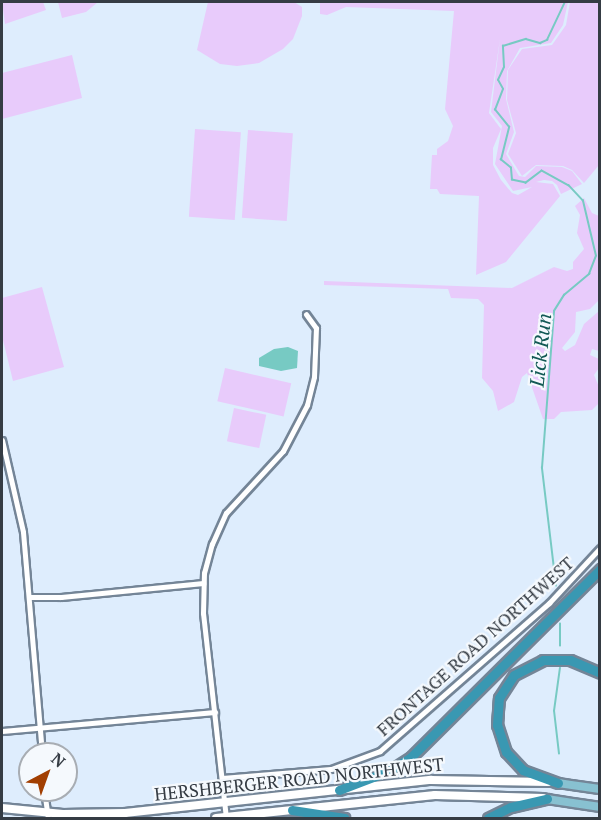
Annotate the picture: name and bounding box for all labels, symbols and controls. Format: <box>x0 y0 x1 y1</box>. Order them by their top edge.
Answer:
water label: Lick Run <box>524 312 556 388</box>
street label: FRONTAGE ROAD NORTHWEST <box>372 552 578 740</box>
north arrow <box>18 742 78 802</box>
text: N <box>47 748 70 772</box>
street label: HERSHBERGER ROAD NORTHWEST <box>153 753 445 805</box>

